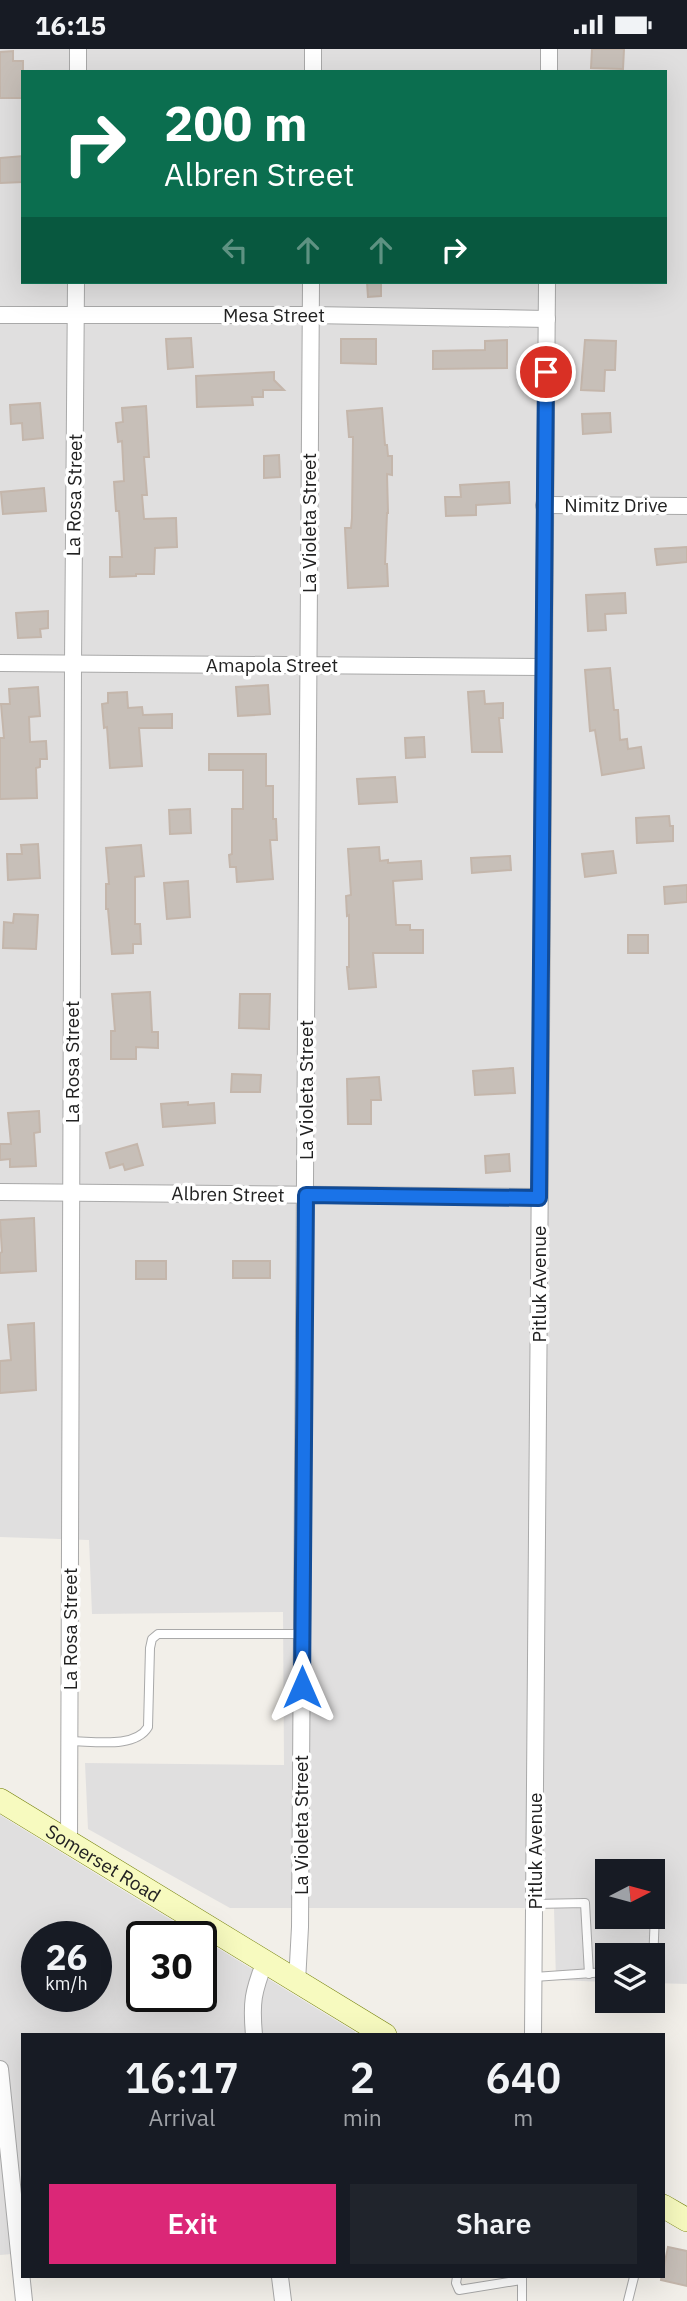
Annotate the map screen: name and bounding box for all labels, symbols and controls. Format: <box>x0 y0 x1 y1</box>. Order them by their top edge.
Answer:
text: 16:15 <box>35 8 106 42</box>
text: 200 m <box>164 91 308 154</box>
icon: right <box>49 98 140 189</box>
text: Albren Street <box>164 153 354 195</box>
icon: left <box>216 231 254 269</box>
icon: ahead <box>289 231 327 269</box>
icon: ahead <box>362 231 400 269</box>
icon: right <box>435 231 473 269</box>
street label: Mesa Street <box>223 303 325 327</box>
pin <box>516 342 576 402</box>
icon: arrive <box>527 353 565 391</box>
street label: La Rosa Street <box>61 433 87 557</box>
street label: La Violeta Street <box>297 453 321 593</box>
street label: Nimitz Drive <box>564 493 668 517</box>
street label: Amapola Street <box>206 653 338 677</box>
street label: La Rosa Street <box>60 1001 84 1123</box>
street label: La Violeta Street <box>294 1020 318 1160</box>
street label: Albren Street <box>171 1181 285 1207</box>
street label: Pitluk Avenue <box>527 1226 551 1342</box>
street label: La Rosa Street <box>58 1568 82 1690</box>
position arrow <box>265 1650 339 1724</box>
street label: La Violeta Street <box>289 1755 313 1895</box>
street label: Pitluk Avenue <box>523 1793 547 1909</box>
street label: Somerset Road <box>41 1819 165 1907</box>
north arrow <box>595 1859 665 1929</box>
map controls <box>595 1859 665 2013</box>
speed limit sign: 30 <box>126 1921 217 2012</box>
text: 26 <box>45 1934 88 1980</box>
button: layers <box>595 1943 665 2013</box>
text: km/h <box>45 1972 88 1995</box>
text: 16:17 <box>125 2050 239 2105</box>
text: 2 <box>350 2050 375 2105</box>
text: 640 <box>486 2050 561 2105</box>
text: Arrival <box>148 2102 215 2132</box>
text: min <box>343 2102 382 2132</box>
text: m <box>513 2102 533 2132</box>
button: Exit <box>49 2184 336 2264</box>
button: Share <box>350 2184 637 2264</box>

